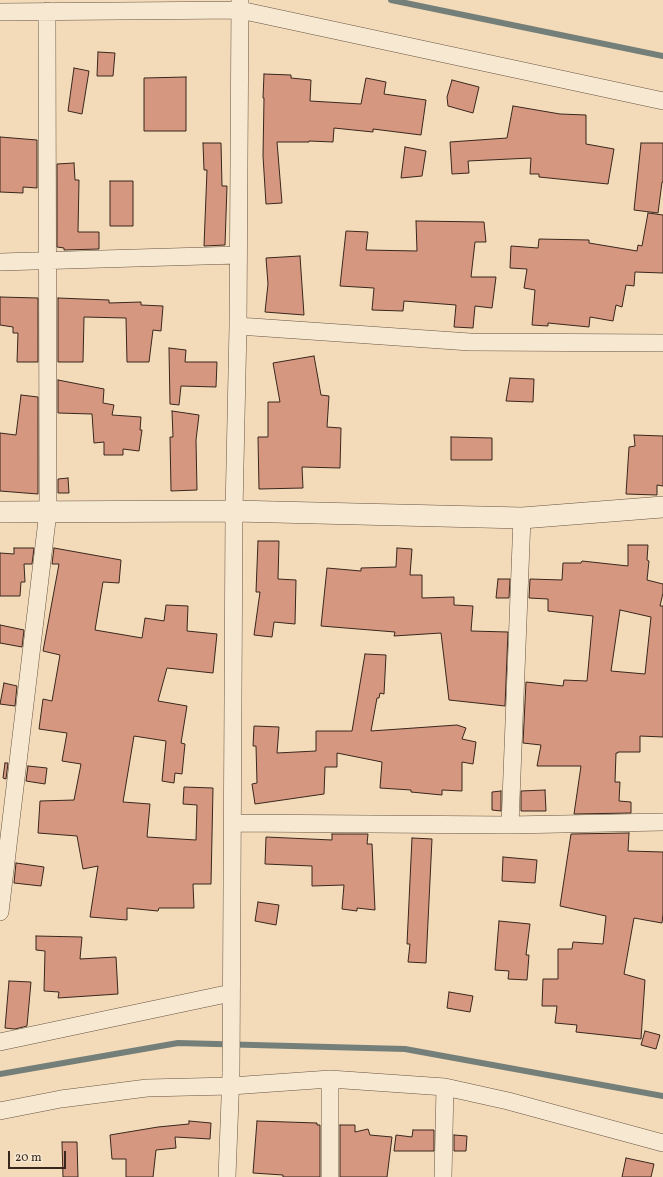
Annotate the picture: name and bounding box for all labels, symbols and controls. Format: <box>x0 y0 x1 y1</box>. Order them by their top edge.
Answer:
scale bar <box>10 1143 68 1169</box>
text: 20 m <box>15 1150 42 1166</box>

